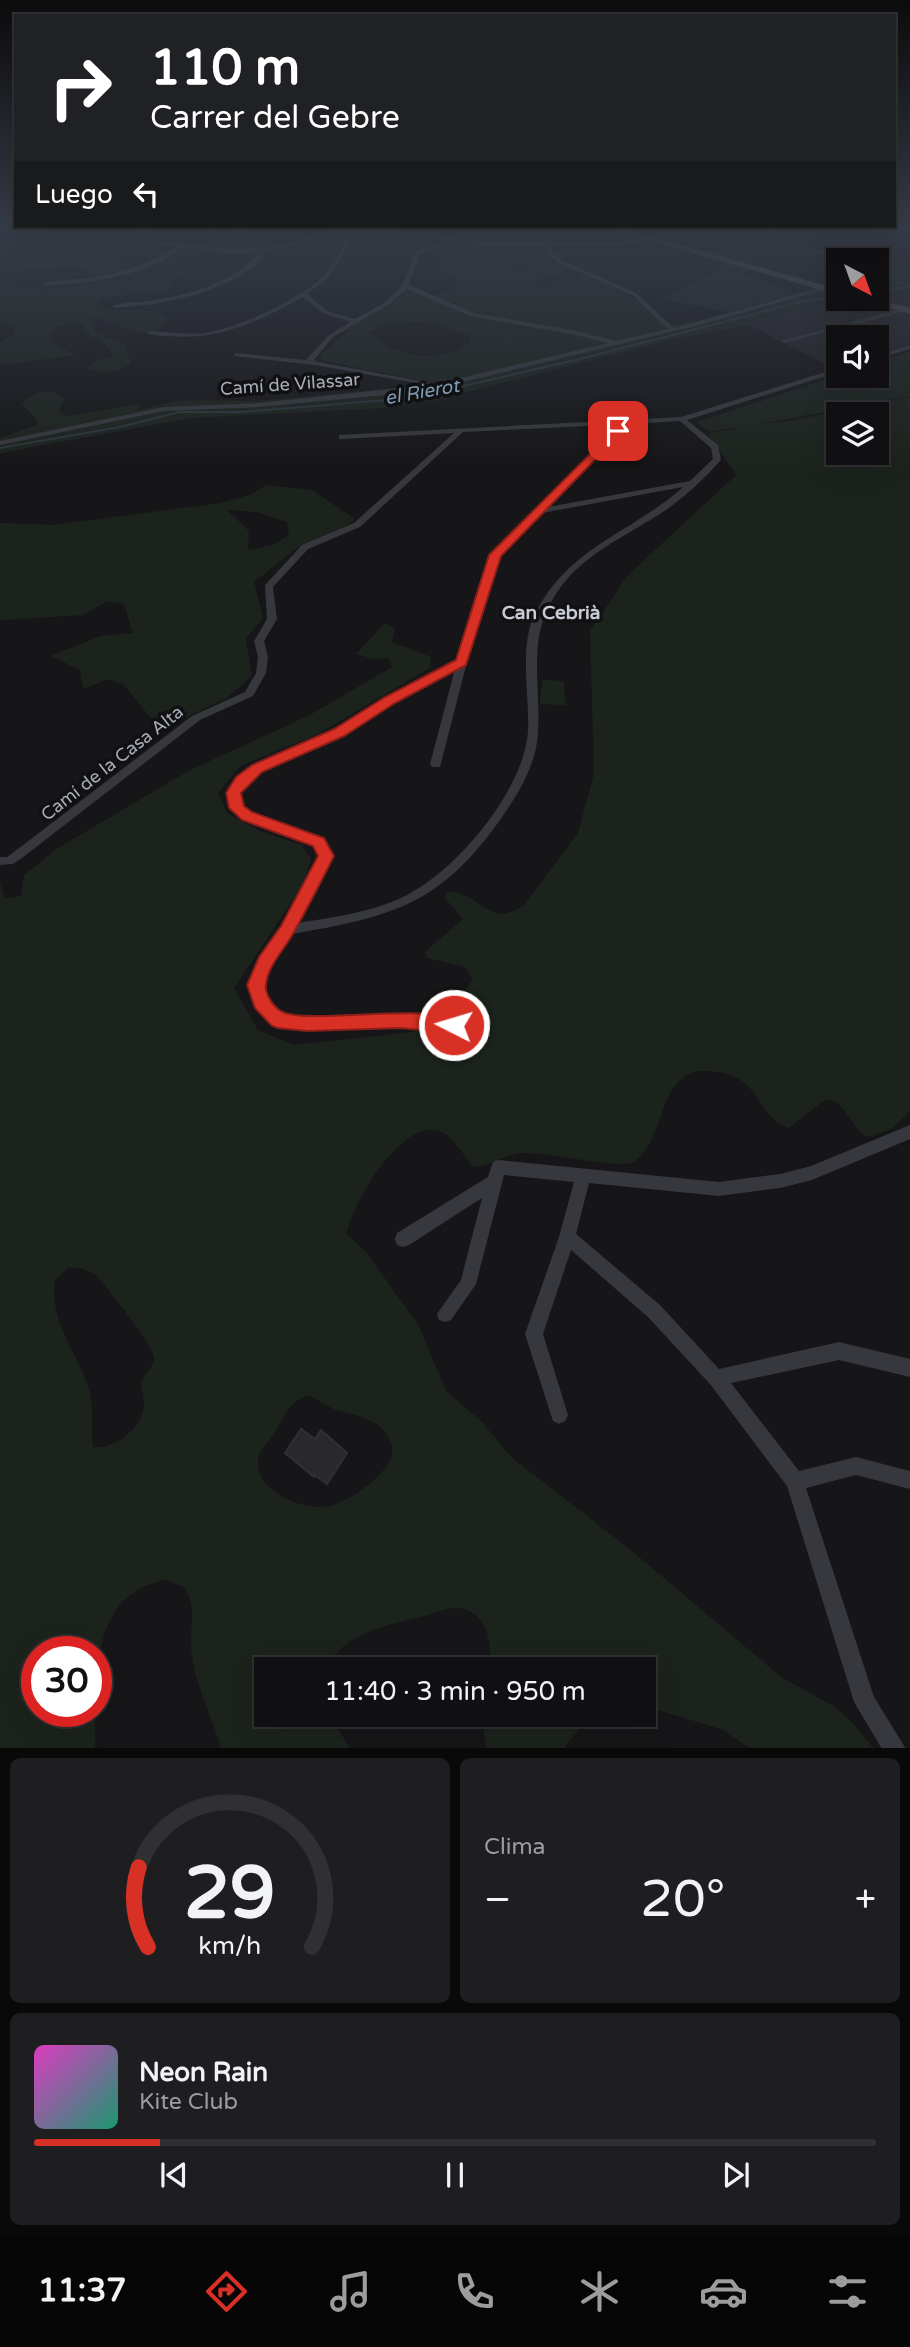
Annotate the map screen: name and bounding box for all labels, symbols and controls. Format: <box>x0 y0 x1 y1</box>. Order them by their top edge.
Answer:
text: 110 m <box>150 39 300 98</box>
icon: right <box>35 42 126 133</box>
text: Carrer del Gebre <box>150 99 400 137</box>
icon: left <box>127 175 165 213</box>
text: Luego <box>35 179 113 210</box>
north arrow <box>826 248 889 312</box>
map controls <box>826 248 889 465</box>
button: sound <box>826 325 889 388</box>
street label: Camí de Vilassar <box>219 368 361 400</box>
water label: el Rierot <box>383 374 464 409</box>
pin <box>588 401 648 461</box>
button: layers <box>826 402 889 465</box>
icon: arrive <box>599 412 637 450</box>
district label: Can Cebrià <box>502 602 600 624</box>
street label: Camí de la Casa Alta <box>36 701 188 825</box>
position arrow <box>417 988 491 1062</box>
speed limit sign: 30 <box>21 1636 112 1727</box>
text: 11:40 · 3 min · 950 m <box>324 1676 586 1707</box>
text: Clima <box>484 1833 545 1861</box>
text: 29 <box>184 1850 276 1938</box>
text: 20° <box>640 1868 725 1931</box>
text: − <box>484 1877 511 1923</box>
text: + <box>855 1877 876 1923</box>
text: km/h <box>199 1930 261 1960</box>
text: Neon Rain <box>139 2057 268 2088</box>
text: Kite Club <box>139 2088 238 2116</box>
icon: previous <box>155 2156 193 2194</box>
icon: pause <box>436 2156 474 2194</box>
icon: next <box>717 2156 755 2194</box>
icon: directions <box>202 2267 251 2316</box>
icon: music <box>326 2267 375 2316</box>
icon: phone <box>450 2267 499 2316</box>
icon: climate <box>575 2267 624 2316</box>
icon: car <box>699 2267 748 2316</box>
icon: filters <box>823 2267 872 2316</box>
text: 11:37 <box>38 2272 126 2310</box>

